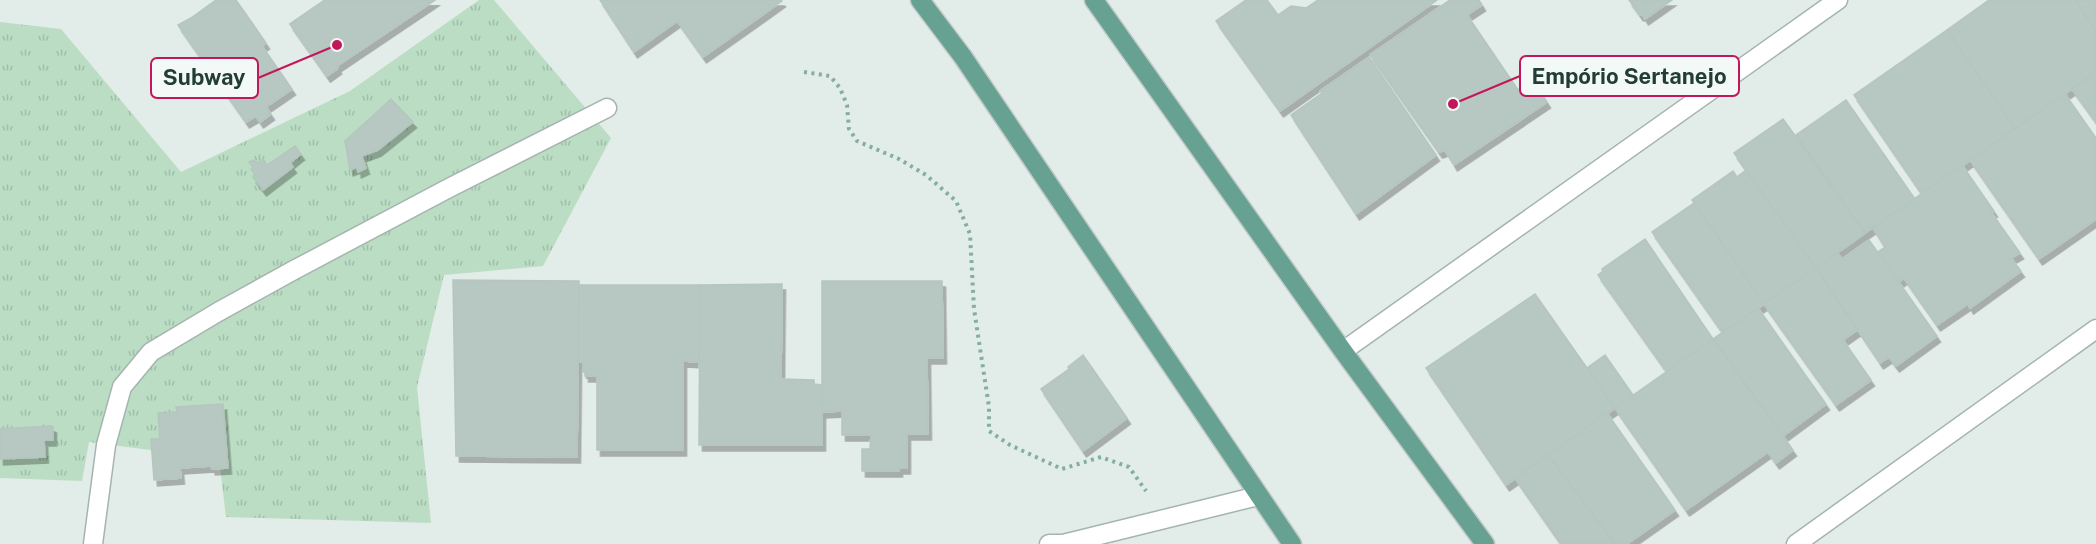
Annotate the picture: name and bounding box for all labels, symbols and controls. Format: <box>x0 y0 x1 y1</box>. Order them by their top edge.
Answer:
callout: Empório Sertanejo <box>1520 56 1739 96</box>
callout: Subway <box>151 58 258 98</box>
text: Empório Sertanejo <box>1531 63 1727 89</box>
text: Subway <box>163 64 246 90</box>

